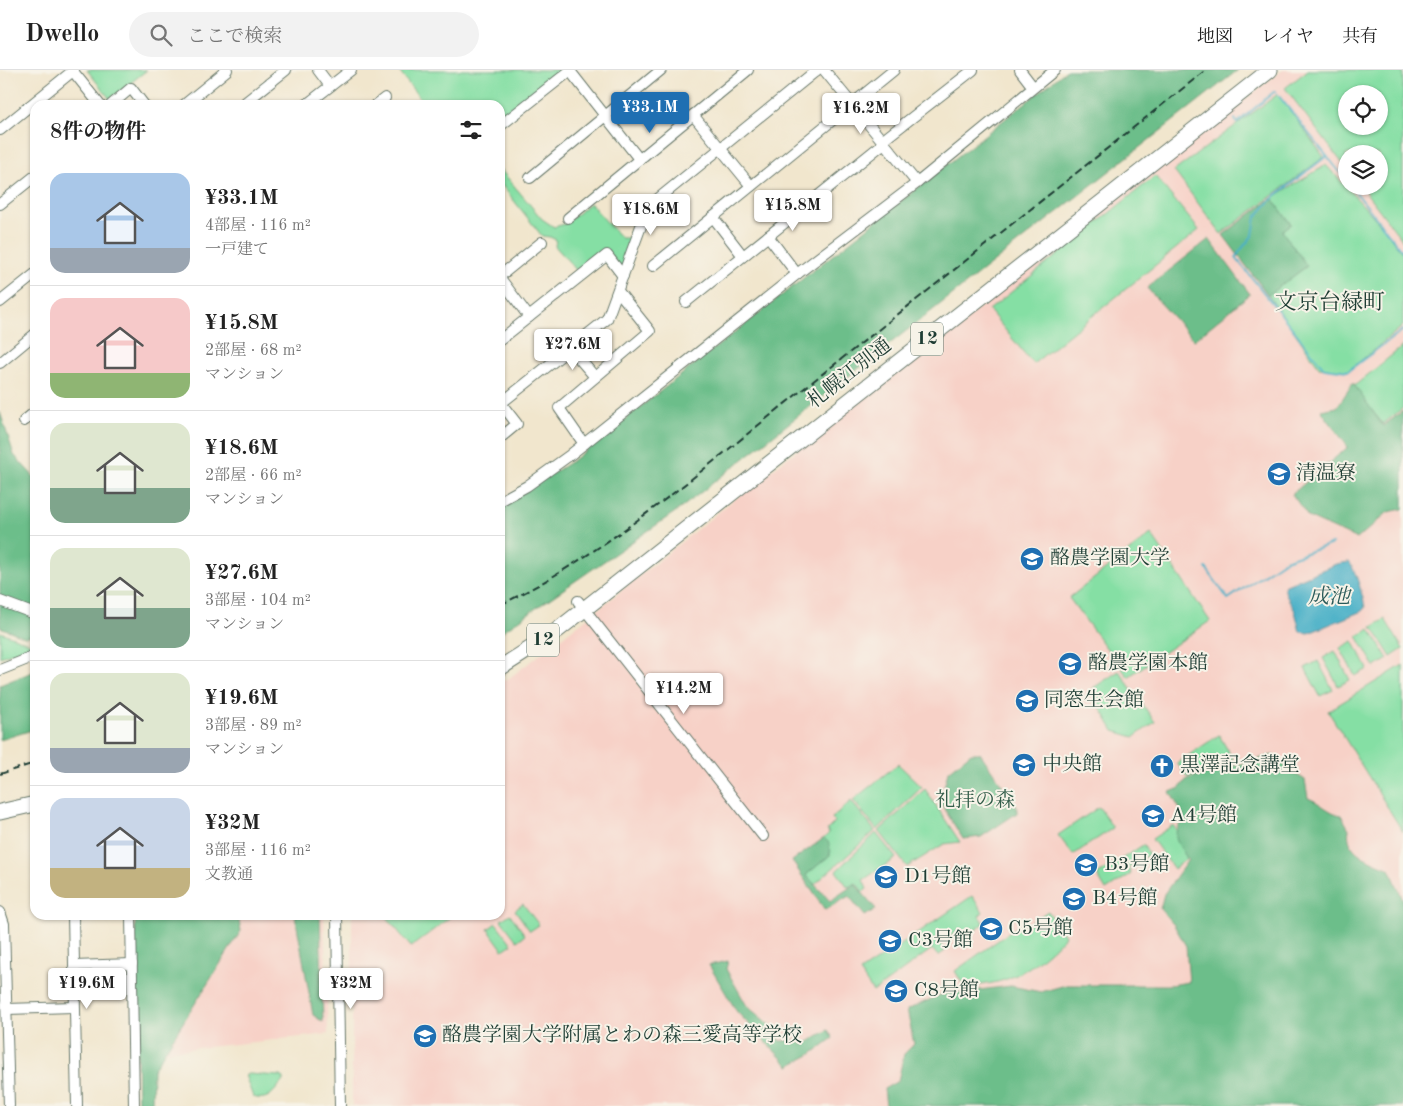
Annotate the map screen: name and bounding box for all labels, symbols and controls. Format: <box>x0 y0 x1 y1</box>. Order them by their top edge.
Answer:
search box <box>129 12 479 57</box>
icon: search <box>147 21 175 49</box>
text: Dwello <box>25 23 99 47</box>
text: ここで検索 <box>187 28 282 47</box>
text: 地図 <box>1197 28 1233 46</box>
text: レイヤ <box>1261 28 1314 46</box>
text: 共有 <box>1342 28 1378 46</box>
map controls <box>1338 85 1388 195</box>
button: locate <box>1338 85 1388 135</box>
pin: ¥33.1M <box>609 92 691 134</box>
pin: ¥16.2M <box>820 92 902 135</box>
text: ¥33.1M <box>622 100 678 116</box>
text: ¥16.2M <box>833 101 889 117</box>
icon: filters <box>457 116 485 144</box>
text: 8件の物件 <box>50 122 146 143</box>
button: layers <box>1338 145 1388 195</box>
text: ¥33.1M <box>205 188 278 209</box>
pin: ¥15.8M <box>752 190 834 232</box>
icon: home <box>90 193 150 253</box>
pin: ¥18.6M <box>610 194 692 236</box>
text: ¥15.8M <box>765 198 821 214</box>
text: ¥18.6M <box>623 202 679 218</box>
text: 4部屋 · 116 m² <box>205 218 311 234</box>
text: 一戸建て <box>205 242 269 258</box>
district label: 文京台緑町 <box>1275 290 1385 314</box>
text: ¥15.8M <box>205 313 278 334</box>
icon: home <box>90 318 150 378</box>
road number: 12 <box>911 322 943 356</box>
pin: ¥27.6M <box>532 328 614 371</box>
street label: 札幌江別通 <box>803 334 896 413</box>
text: ¥27.6M <box>545 337 601 353</box>
text: 2部屋 · 68 m² <box>205 343 302 359</box>
text: マンション <box>205 367 284 383</box>
text: ¥18.6M <box>205 438 278 459</box>
icon: home <box>90 443 150 503</box>
school or university icon: 清温寮 <box>1266 461 1292 487</box>
place label: 清温寮 <box>1296 462 1356 484</box>
text: 2部屋 · 66 m² <box>205 468 302 484</box>
text: マンション <box>205 492 284 508</box>
school or university icon: 酪農学園大学 <box>1019 546 1045 572</box>
place label: 酪農学園大学 <box>1050 547 1170 569</box>
text: ¥27.6M <box>205 563 278 584</box>
icon: home <box>90 568 150 628</box>
water label: 成池 <box>1308 585 1352 608</box>
text: 3部屋 · 104 m² <box>205 593 311 609</box>
text: マンション <box>205 617 284 633</box>
road number: 12 <box>527 624 559 656</box>
school or university icon: 酪農学園本館 <box>1057 651 1083 677</box>
place label: 酪農学園本館 <box>1088 652 1208 674</box>
pin: ¥14.2M <box>643 672 725 715</box>
text: ¥14.2M <box>656 681 712 697</box>
text: ¥19.6M <box>205 688 278 709</box>
school or university icon: 同窓生会館 <box>1014 688 1040 714</box>
place label: 同窓生会館 <box>1044 689 1144 711</box>
icon: home <box>90 693 150 753</box>
text: 3部屋 · 89 m² <box>205 718 302 734</box>
text: マンション <box>205 742 284 758</box>
school or university icon: 中央館 <box>1011 752 1037 778</box>
place label: 中央館 <box>1042 753 1102 775</box>
church icon: 黒澤記念講堂 <box>1149 753 1175 779</box>
place label: 黒澤記念講堂 <box>1180 754 1300 776</box>
park label: 礼拝の森 <box>935 789 1015 811</box>
school or university icon: A4号館 <box>1140 803 1166 829</box>
place label: A4号館 <box>1170 804 1237 826</box>
text: ¥32M <box>205 813 260 834</box>
icon: home <box>90 818 150 878</box>
text: 3部屋 · 116 m² <box>205 843 311 859</box>
school or university icon: B3号館 <box>1073 852 1099 878</box>
place label: B3号館 <box>1104 853 1169 875</box>
school or university icon: D1号館 <box>873 864 899 890</box>
place label: D1号館 <box>904 865 971 887</box>
text: 文教通 <box>205 867 253 883</box>
school or university icon: B4号館 <box>1061 886 1087 912</box>
place label: B4号館 <box>1092 887 1157 909</box>
school or university icon: C5号館 <box>978 916 1004 942</box>
place label: C5号館 <box>1008 917 1073 939</box>
school or university icon: C3号館 <box>877 928 903 954</box>
place label: C3号館 <box>908 929 973 951</box>
pin: ¥19.6M <box>46 968 128 1010</box>
pin: ¥32M <box>321 968 381 1010</box>
text: ¥19.6M <box>59 976 115 992</box>
text: ¥32M <box>330 976 372 992</box>
school or university icon: C8号館 <box>883 978 909 1004</box>
place label: C8号館 <box>914 979 979 1001</box>
school or university icon: 酪農学園大学附属とわの森三愛高等学校 <box>412 1023 438 1049</box>
place label: 酪農学園大学附属とわの森三愛高等学校 <box>442 1024 802 1046</box>

